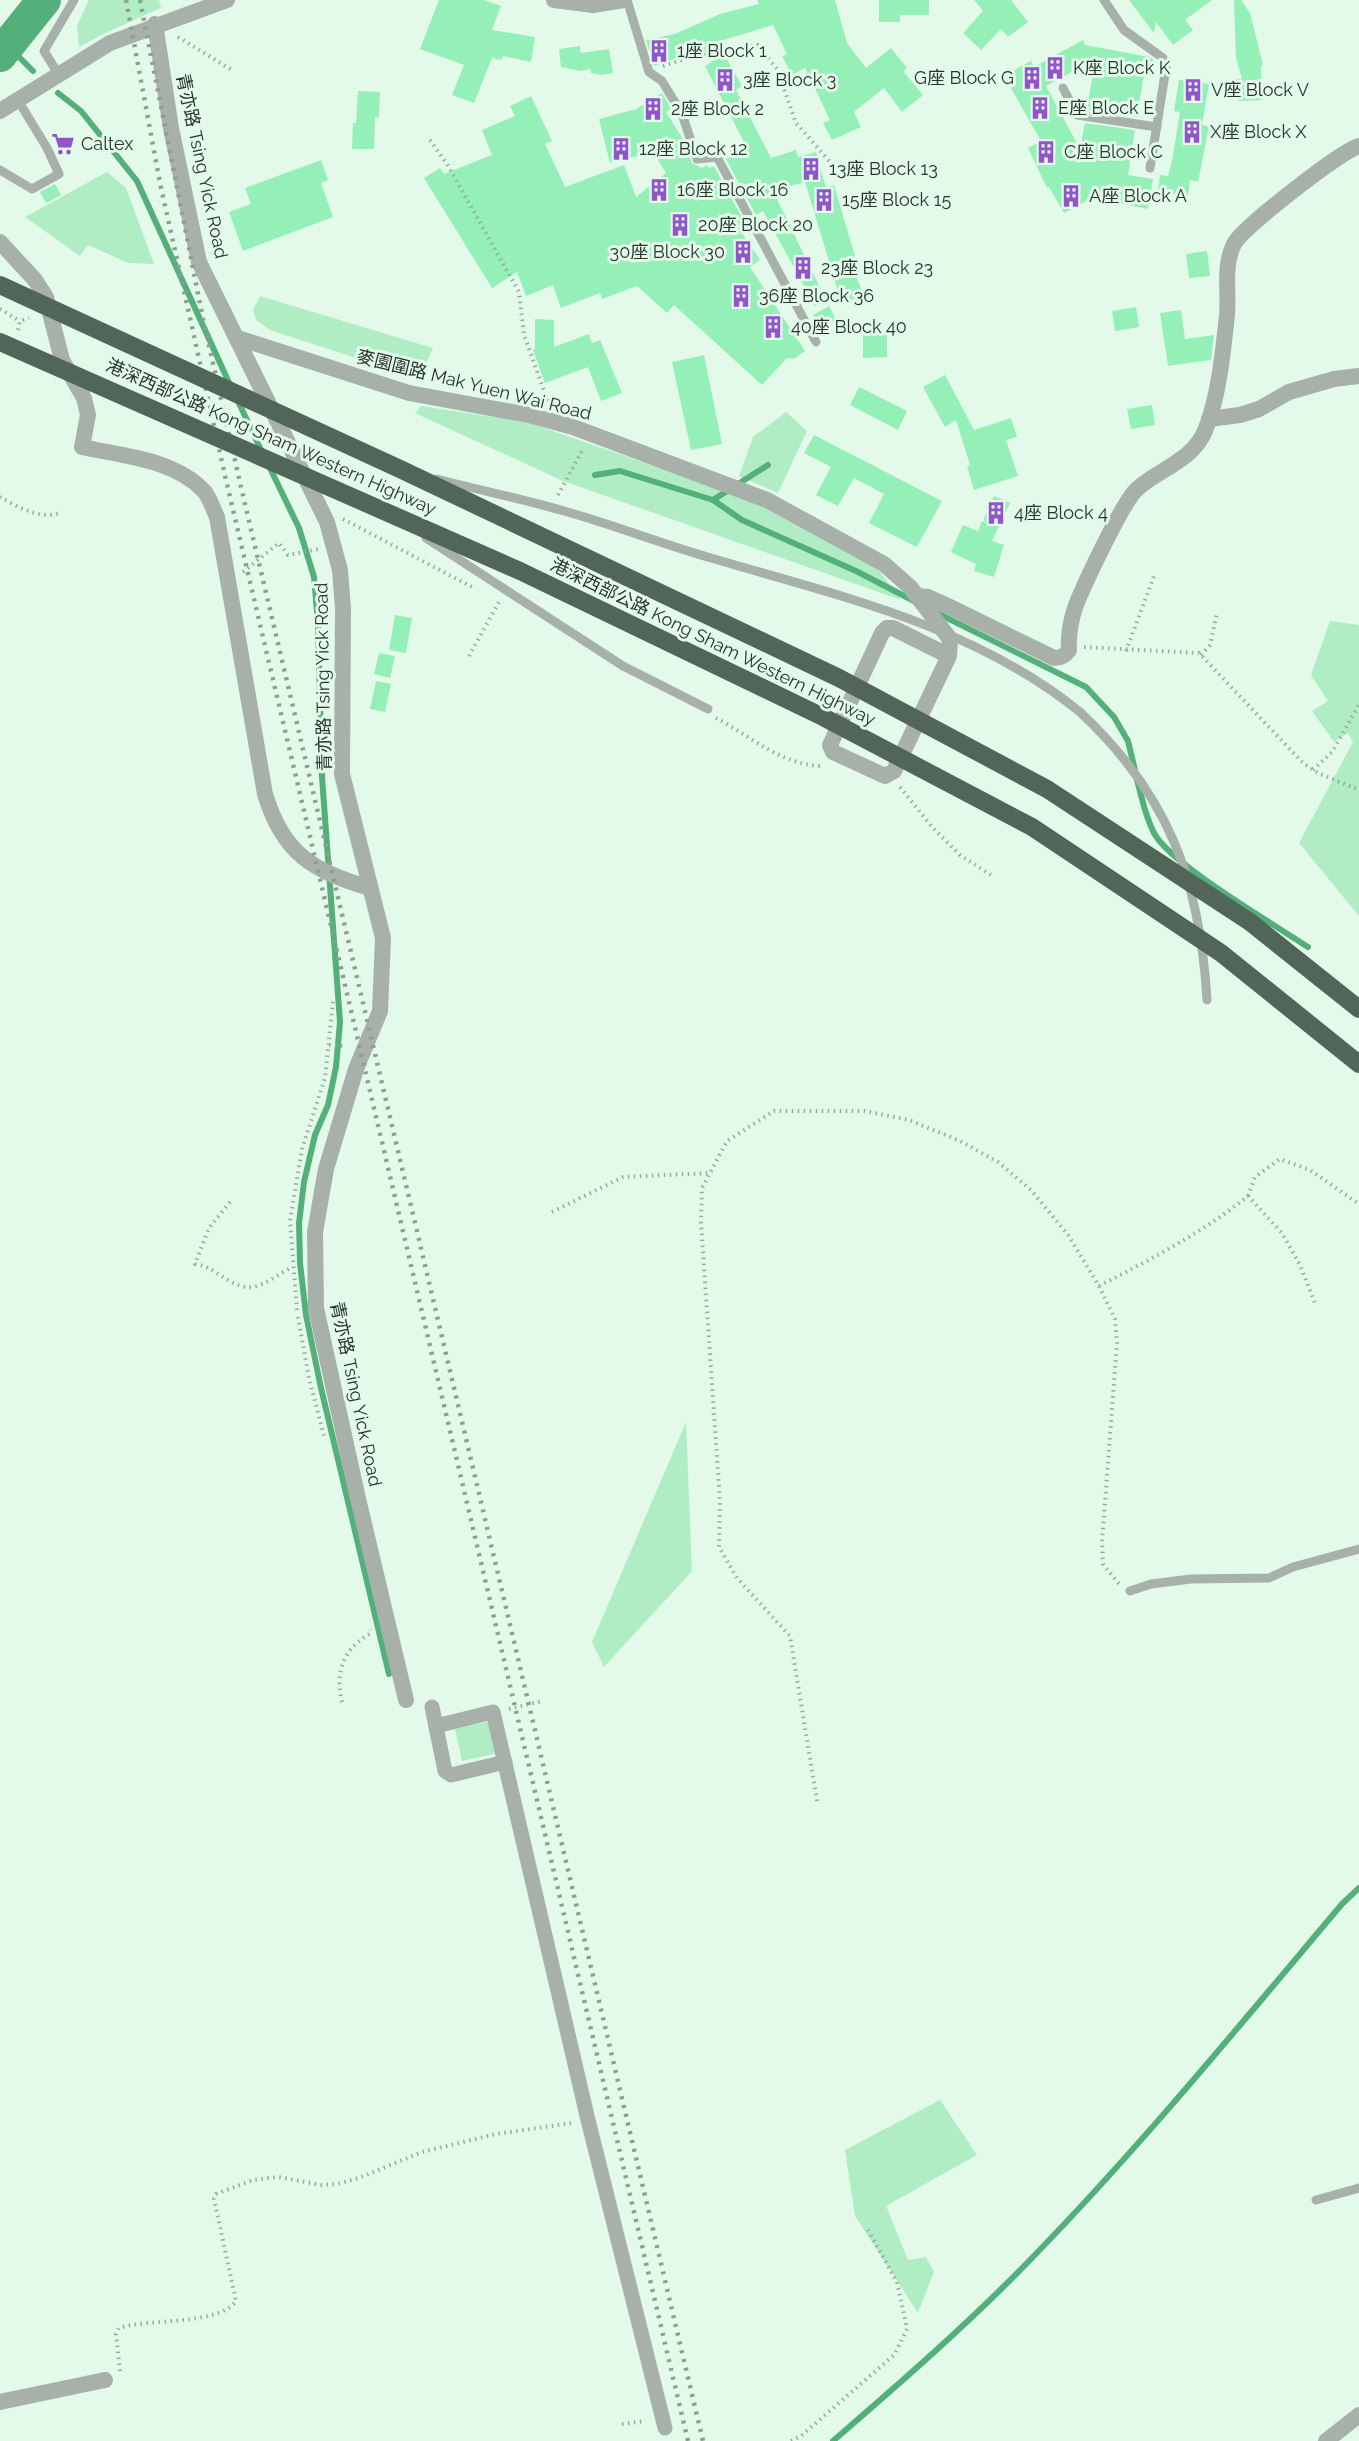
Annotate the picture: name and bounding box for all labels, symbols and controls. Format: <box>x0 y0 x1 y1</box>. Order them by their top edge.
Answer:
building icon: 1座 Block 1 <box>646 38 672 64</box>
place label: 1座 Block 1 <box>677 40 767 61</box>
building icon: K座 Block K <box>1042 55 1068 81</box>
place label: K座 Block K <box>1073 57 1171 78</box>
building icon: G座 Block G <box>1019 65 1045 91</box>
building icon: 3座 Block 3 <box>712 67 738 93</box>
place label: G座 Block G <box>914 67 1014 88</box>
place label: 3座 Block 3 <box>743 69 836 90</box>
street label: 青亦路 Tsing Yick Road <box>173 71 232 260</box>
building icon: V座 Block V <box>1180 77 1206 103</box>
place label: V座 Block V <box>1211 79 1309 100</box>
building icon: E座 Block E <box>1027 95 1053 121</box>
building icon: 2座 Block 2 <box>640 96 666 122</box>
place label: E座 Block E <box>1058 97 1154 118</box>
place label: 2座 Block 2 <box>671 98 764 119</box>
building icon: X座 Block X <box>1179 119 1205 145</box>
place label: X座 Block X <box>1210 121 1307 142</box>
supermarket icon: Caltex <box>50 131 76 157</box>
place label: Caltex <box>81 133 133 154</box>
building icon: 12座 Block 12 <box>608 136 634 162</box>
place label: 12座 Block 12 <box>639 138 747 159</box>
building icon: C座 Block C <box>1033 139 1059 165</box>
place label: C座 Block C <box>1064 141 1163 162</box>
building icon: 13座 Block 13 <box>798 156 824 182</box>
place label: 13座 Block 13 <box>829 158 938 179</box>
building icon: 16座 Block 16 <box>646 177 672 203</box>
place label: 16座 Block 16 <box>677 179 788 200</box>
building icon: A座 Block A <box>1058 183 1084 209</box>
place label: A座 Block A <box>1089 185 1187 206</box>
building icon: 15座 Block 15 <box>811 187 837 213</box>
place label: 15座 Block 15 <box>842 189 951 210</box>
building icon: 20座 Block 20 <box>667 212 693 238</box>
place label: 20座 Block 20 <box>698 214 813 235</box>
building icon: 30座 Block 30 <box>730 239 756 265</box>
place label: 30座 Block 30 <box>610 241 725 262</box>
building icon: 23座 Block 23 <box>790 255 816 281</box>
place label: 23座 Block 23 <box>821 257 933 278</box>
building icon: 36座 Block 36 <box>728 283 754 309</box>
place label: 36座 Block 36 <box>759 285 874 306</box>
building icon: 40座 Block 40 <box>760 314 786 340</box>
place label: 40座 Block 40 <box>791 316 907 337</box>
street label: 麥園圍路 Mak Yuen Wai Road <box>355 345 594 424</box>
street label: 港深西部公路 Kong Sham Western Highway <box>103 354 440 519</box>
building icon: 4座 Block 4 <box>983 500 1009 526</box>
place label: 4座 Block 4 <box>1014 502 1108 523</box>
street label: 港深西部公路 Kong Sham Western Highway <box>547 553 879 730</box>
street label: 青亦路 Tsing Yick Road <box>310 582 335 772</box>
street label: 青亦路 Tsing Yick Road <box>327 1299 386 1488</box>

